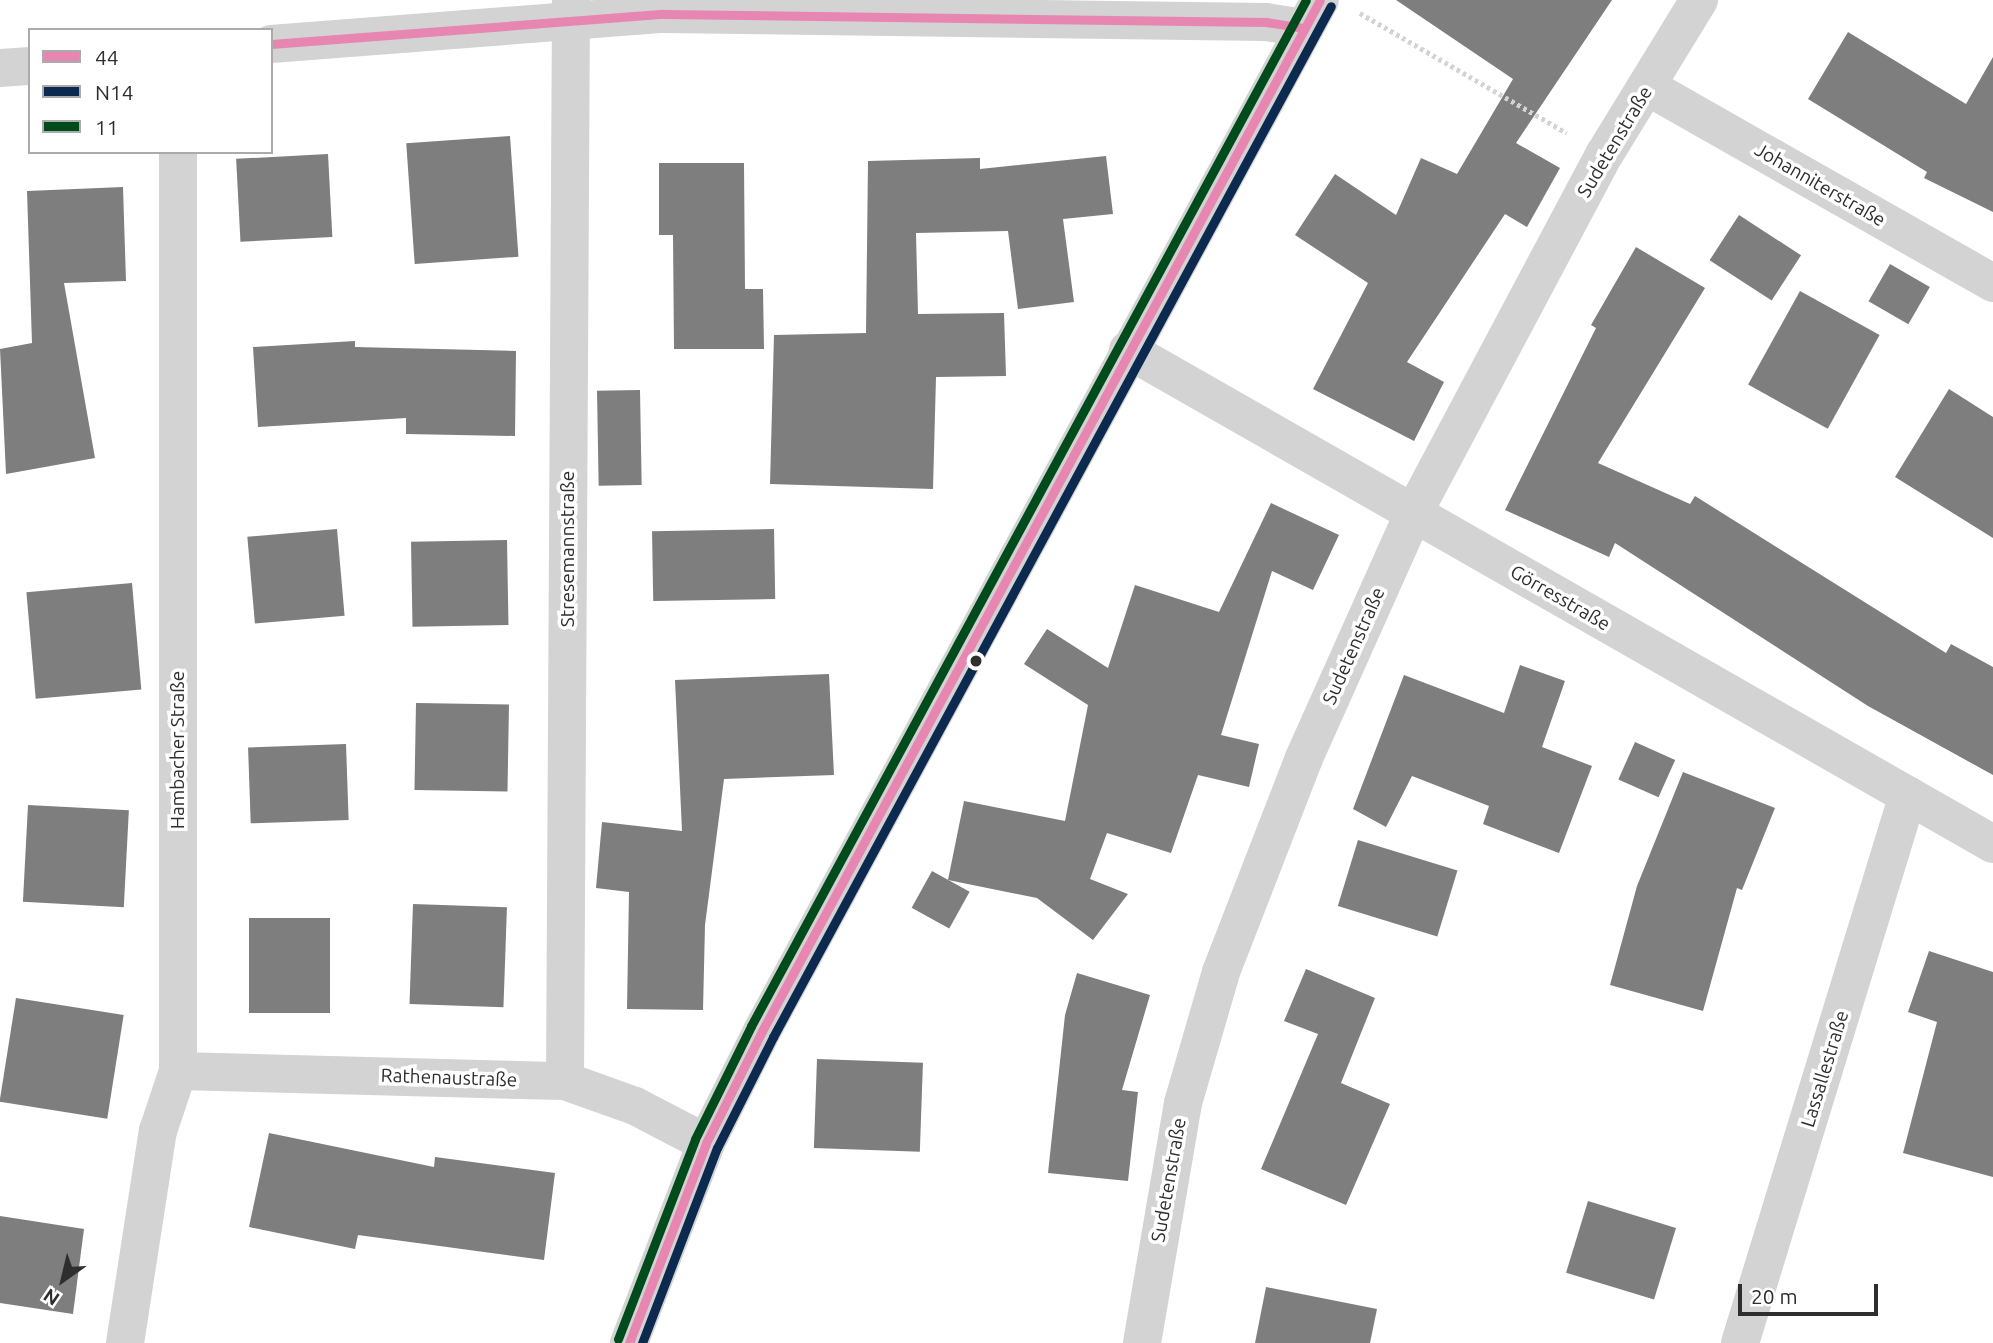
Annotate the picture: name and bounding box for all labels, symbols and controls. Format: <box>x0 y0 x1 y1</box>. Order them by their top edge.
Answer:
legend <box>28 28 273 154</box>
text: 44 <box>95 45 119 69</box>
text: N14 <box>95 80 134 104</box>
street label: Sudetenstraße <box>1573 82 1657 202</box>
text: 11 <box>95 115 119 139</box>
street label: Johanniterstraße <box>1751 138 1889 232</box>
street label: Stresemannstraße <box>557 471 579 627</box>
street label: Görresstraße <box>1506 560 1614 636</box>
street label: Sudetenstraße <box>1318 584 1390 708</box>
unlabelled marker <box>969 654 983 668</box>
street label: Hambacher Straße <box>167 671 189 829</box>
street label: Lassallestraße <box>1796 1008 1854 1130</box>
street label: Rathenaustraße <box>380 1064 518 1092</box>
street label: Sudetenstraße <box>1147 1116 1191 1244</box>
north arrow <box>28 1245 98 1315</box>
scale bar <box>1741 1270 1881 1314</box>
text: N <box>39 1284 63 1310</box>
text: 20 m <box>1751 1284 1798 1308</box>

